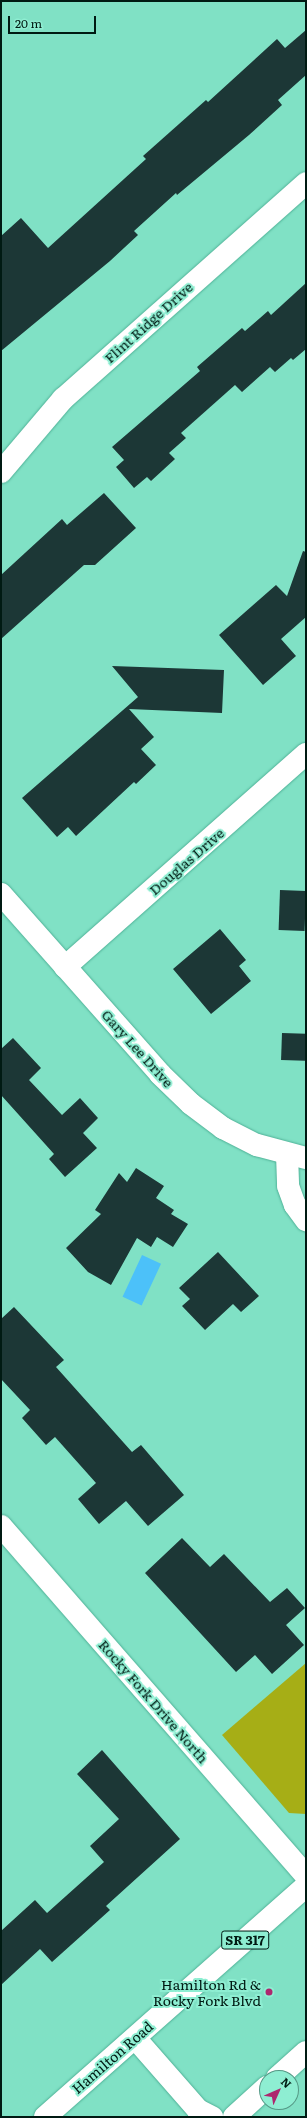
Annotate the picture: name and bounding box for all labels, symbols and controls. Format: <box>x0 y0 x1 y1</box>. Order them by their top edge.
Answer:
scale bar <box>10 8 98 34</box>
text: 20 m <box>15 14 42 32</box>
street label: Flint Ridge Drive <box>100 278 196 366</box>
street label: Douglas Drive <box>145 824 227 898</box>
street label: Gary Lee Drive <box>99 1006 177 1090</box>
street label: Rocky Fork Drive North <box>96 1636 212 1766</box>
road number: SR 317 <box>221 1929 269 1951</box>
place label: Hamilton Rd & Rocky Fork Blvd <box>153 1976 261 2008</box>
marker: Hamilton Rd & Rocky Fork Blvd <box>264 1987 274 1997</box>
street label: Hamilton Road <box>68 2017 156 2097</box>
north arrow <box>259 2070 299 2110</box>
text: N <box>278 2073 296 2091</box>

